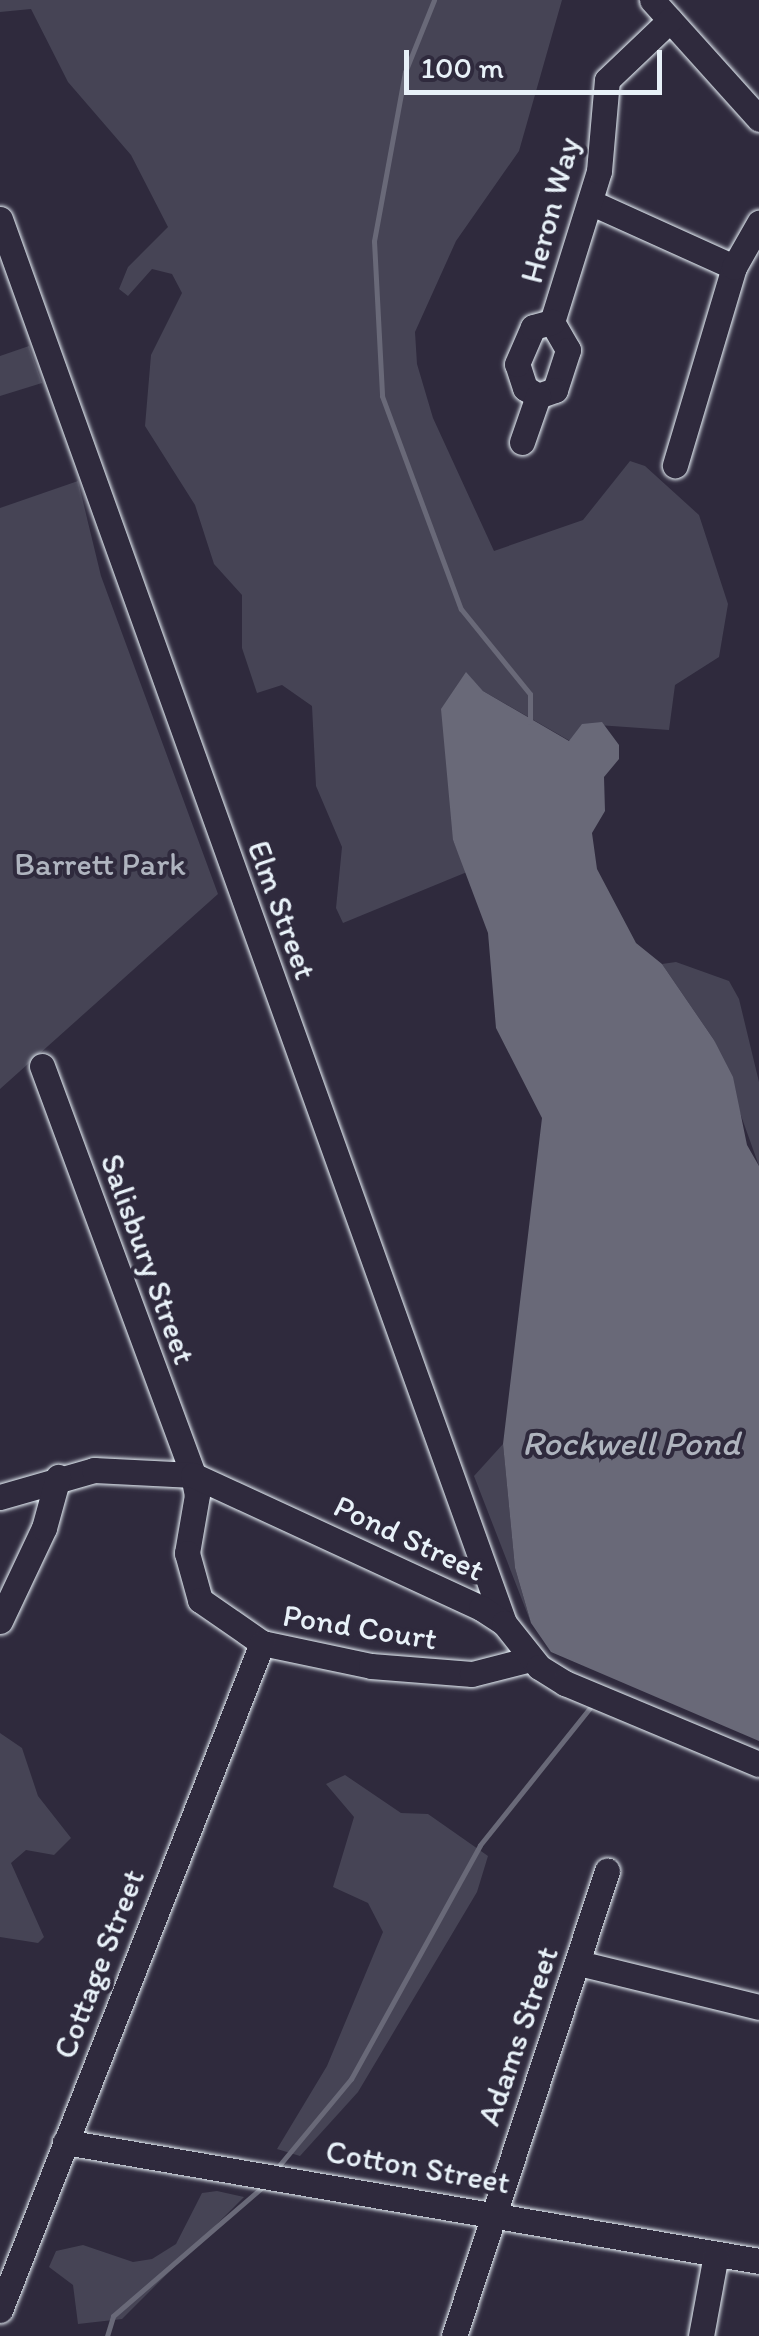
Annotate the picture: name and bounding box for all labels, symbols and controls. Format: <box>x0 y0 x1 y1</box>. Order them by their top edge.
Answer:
scale bar <box>409 30 666 92</box>
text: 100 m <box>421 49 504 86</box>
street label: Heron Way <box>512 133 588 287</box>
street label: Elm Street <box>239 836 325 984</box>
park label: Barrett Park <box>15 845 185 883</box>
street label: Salisbury Street <box>92 1149 204 1369</box>
water label: Rockwell Pond <box>523 1422 739 1464</box>
street label: Pond Street <box>328 1487 490 1589</box>
street label: Pond Court <box>280 1596 440 1658</box>
street label: Cottage Street <box>45 1864 153 2064</box>
street label: Adams Street <box>469 1941 567 2131</box>
street label: Cotton Street <box>323 2132 513 2202</box>

